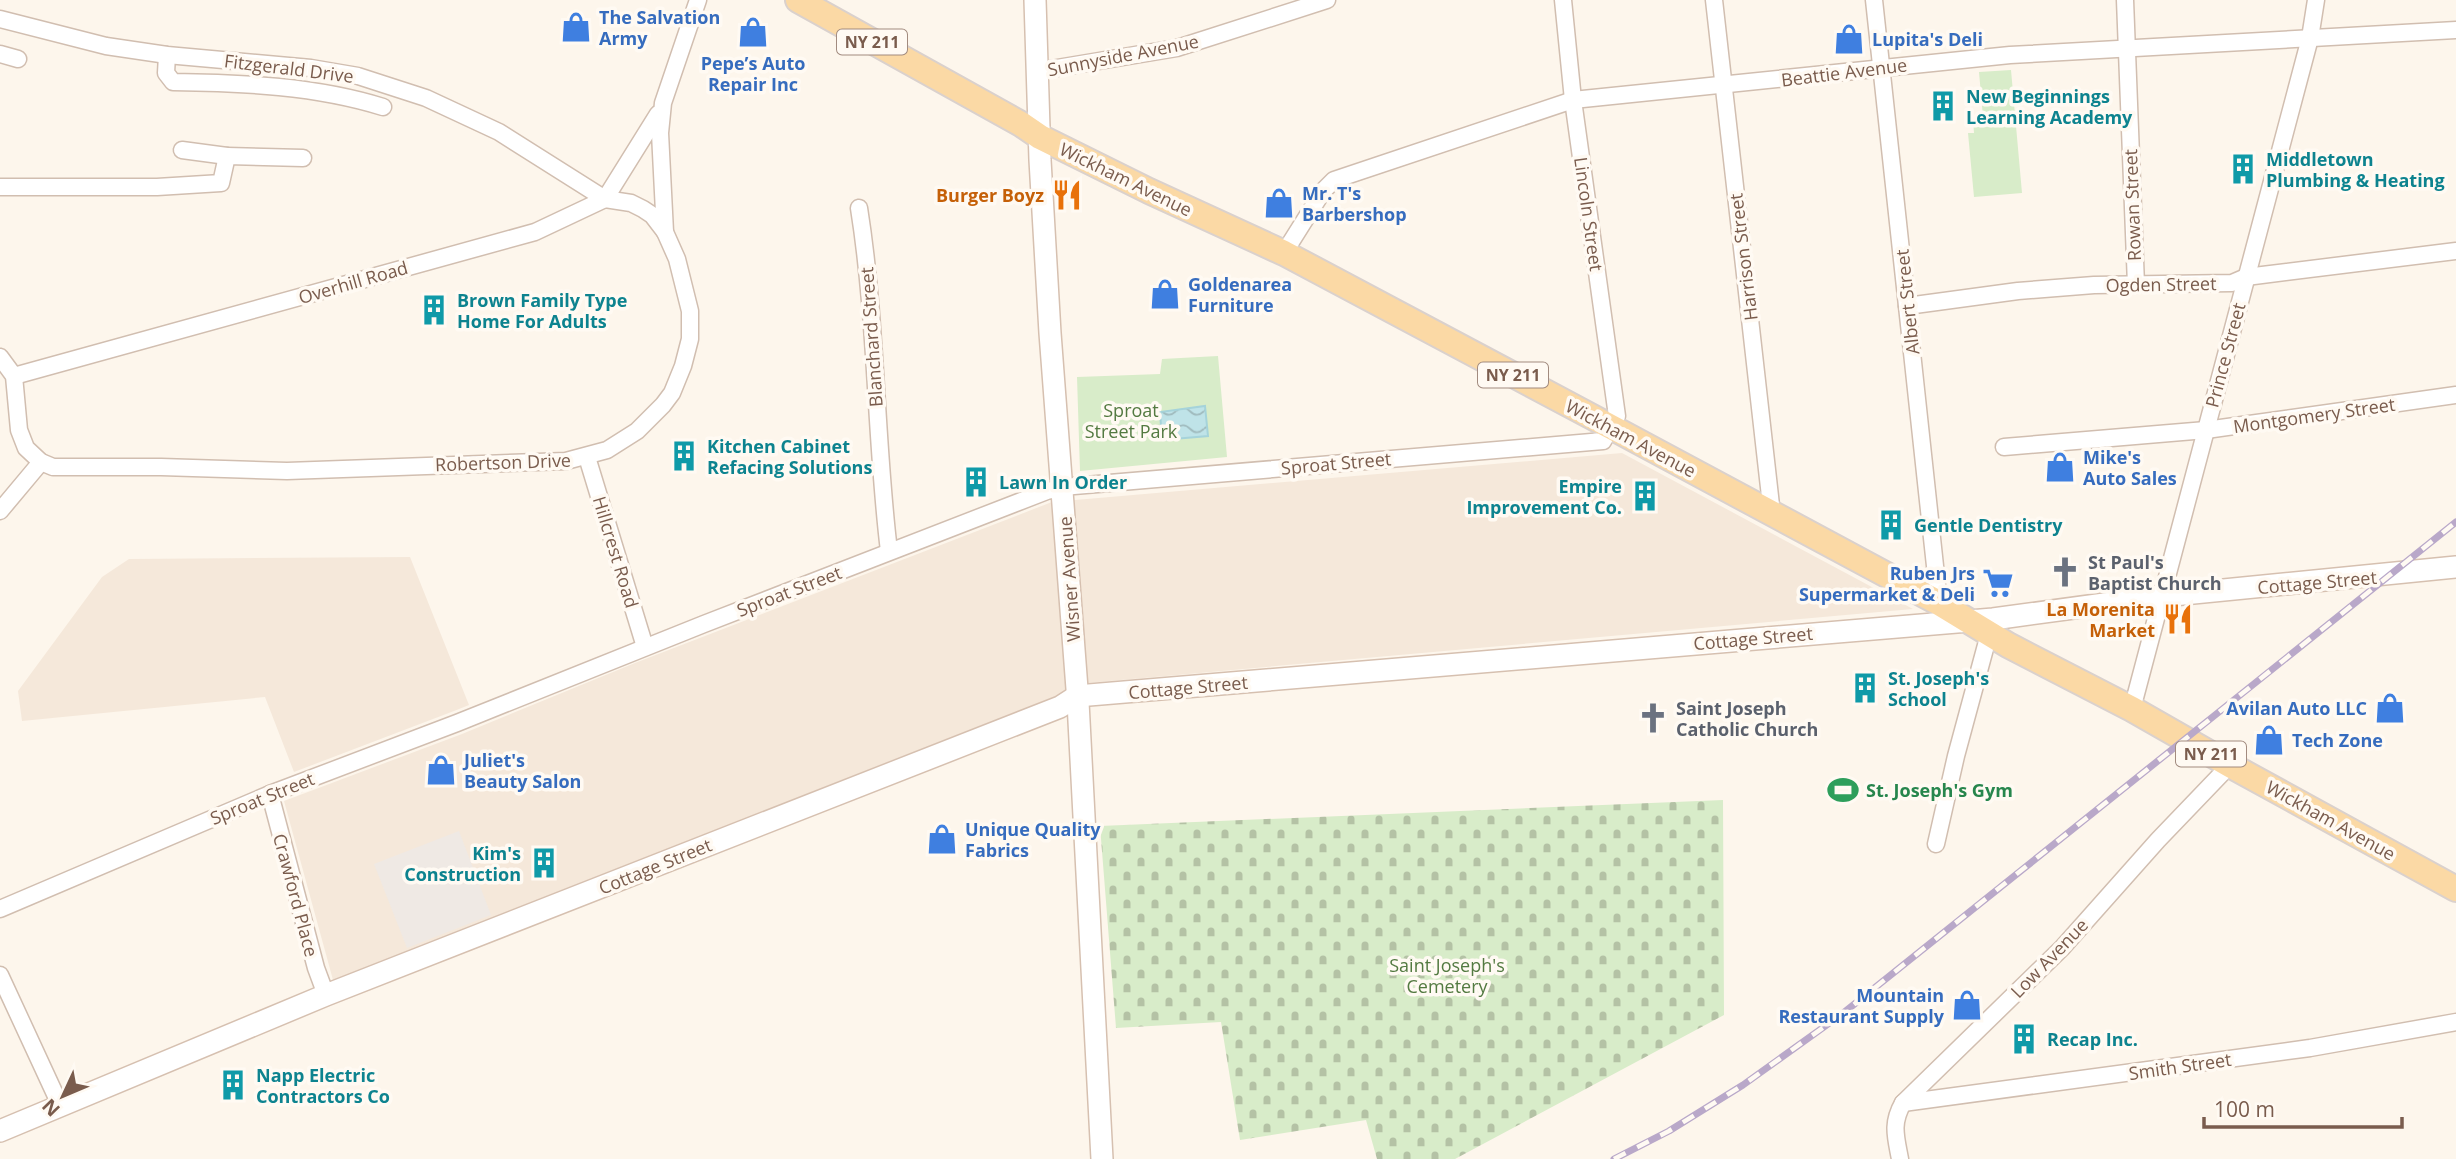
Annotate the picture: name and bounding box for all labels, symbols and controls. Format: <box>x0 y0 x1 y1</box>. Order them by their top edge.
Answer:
place label: The Salvation Army <box>599 5 720 50</box>
shop icon: The Salvation Army <box>559 10 593 44</box>
shop icon: Pepe’s Auto Repair Inc <box>736 15 770 49</box>
shop icon: Lupita's Deli <box>1832 22 1866 56</box>
place label: Lupita's Deli <box>1872 27 1983 51</box>
street label: Sunnyside Avenue <box>1045 29 1201 81</box>
road number: NY 211 <box>837 30 907 54</box>
street label: Fitzgerald Drive <box>223 48 355 88</box>
place label: Pepe’s Auto Repair Inc <box>701 51 805 96</box>
street label: Beattie Avenue <box>1780 52 1908 92</box>
place label: New Beginnings Learning Academy <box>1966 84 2133 129</box>
building icon: New Beginnings Learning Academy <box>1926 89 1960 123</box>
street label: Wickham Avenue <box>1056 137 1196 221</box>
place label: Middletown Plumbing & Heating <box>2266 147 2445 192</box>
street label: Rowan Street <box>2118 149 2146 261</box>
building icon: Middletown Plumbing & Heating <box>2226 152 2260 186</box>
street label: Lincoln Street <box>1569 155 1609 273</box>
restaurant icon: Burger Boyz <box>1050 178 1084 212</box>
place label: Mr. T's Barbershop <box>1302 181 1407 226</box>
place label: Burger Boyz <box>936 183 1044 207</box>
shop icon: Mr. T's Barbershop <box>1262 186 1296 220</box>
street label: Harrison Street <box>1723 192 1763 322</box>
street label: Albert Street <box>1890 248 1924 356</box>
street label: Overhill Road <box>295 255 411 309</box>
street label: Blanchard Street <box>854 266 888 408</box>
street label: Ogden Street <box>2105 271 2217 297</box>
place label: Goldenarea Furniture <box>1188 272 1292 317</box>
shop icon: Goldenarea Furniture <box>1148 277 1182 311</box>
place label: Brown Family Type Home For Adults <box>457 288 627 333</box>
building icon: Brown Family Type Home For Adults <box>417 293 451 327</box>
street label: Prince Street <box>2200 300 2250 410</box>
road number: NY 211 <box>1478 362 1548 388</box>
street label: Montgomery Street <box>2232 392 2396 438</box>
street label: Wickham Avenue <box>1562 394 1700 482</box>
park label: Sproat Street Park <box>1085 398 1178 443</box>
place label: Kitchen Cabinet Refacing Solutions <box>707 434 872 479</box>
building icon: Kitchen Cabinet Refacing Solutions <box>667 439 701 473</box>
place label: Mike's Auto Sales <box>2083 445 2177 490</box>
street label: Sproat Street <box>1280 446 1392 480</box>
street label: Robertson Drive <box>435 448 571 476</box>
shop icon: Mike's Auto Sales <box>2043 450 2077 484</box>
building icon: Lawn In Order <box>959 465 993 499</box>
place label: Lawn In Order <box>999 470 1127 494</box>
place label: Empire Improvement Co. <box>1466 474 1622 519</box>
building icon: Empire Improvement Co. <box>1628 479 1662 513</box>
street label: Hillcrest Road <box>588 493 644 611</box>
building icon: Gentle Dentistry <box>1874 508 1908 542</box>
place label: Gentle Dentistry <box>1914 513 2063 537</box>
street label: Wisner Avenue <box>1053 516 1085 642</box>
place label: St Paul's Baptist Church <box>2088 550 2222 595</box>
church icon: St Paul's Baptist Church <box>2048 555 2082 589</box>
street label: Sproat Street <box>733 560 845 622</box>
place label: Ruben Jrs Supermarket & Deli <box>1799 561 1975 606</box>
street label: Cottage Street <box>2256 565 2378 599</box>
supermarket icon: Ruben Jrs Supermarket & Deli <box>1981 566 2015 600</box>
place label: La Morenita Market <box>2046 597 2155 642</box>
restaurant icon: La Morenita Market <box>2161 602 2195 636</box>
street label: Cottage Street <box>1692 621 1814 655</box>
place label: St. Joseph's School <box>1888 666 1989 711</box>
street label: Cottage Street <box>1127 670 1249 704</box>
building icon: St. Joseph's School <box>1848 671 1882 705</box>
shop icon: Avilan Auto LLC <box>2373 691 2407 725</box>
place label: Saint Joseph Catholic Church <box>1676 696 1818 741</box>
place label: Avilan Auto LLC <box>2226 696 2367 720</box>
church icon: Saint Joseph Catholic Church <box>1636 701 1670 735</box>
shop icon: Tech Zone <box>2252 723 2286 757</box>
place label: Tech Zone <box>2292 728 2383 752</box>
road number: NY 211 <box>2176 741 2246 766</box>
place label: Juliet's Beauty Salon <box>462 748 581 793</box>
shop icon: Juliet's Beauty Salon <box>424 753 458 787</box>
street label: Sproat Street <box>206 766 318 830</box>
sports icon: St. Joseph's Gym <box>1826 773 1860 807</box>
street label: Wickham Avenue <box>2262 775 2400 865</box>
place label: St. Joseph's Gym <box>1866 778 2013 802</box>
place label: Unique Quality Fabrics <box>965 817 1101 862</box>
shop icon: Unique Quality Fabrics <box>925 822 959 856</box>
street label: Crawford Place <box>268 831 324 959</box>
street label: Cottage Street <box>595 832 715 900</box>
place label: Kim's Construction <box>404 841 521 886</box>
building icon: Kim's Construction <box>527 846 561 880</box>
street label: Low Avenue <box>2005 913 2093 1003</box>
park label: Saint Joseph's Cemetery <box>1389 953 1505 998</box>
place label: Mountain Restaurant Supply <box>1778 983 1945 1028</box>
shop icon: Mountain Restaurant Supply <box>1950 988 1984 1022</box>
building icon: Recap Inc. <box>2007 1022 2041 1056</box>
place label: Recap Inc. <box>2047 1027 2138 1051</box>
street label: Smith Street <box>2127 1047 2233 1085</box>
north arrow <box>28 1061 98 1131</box>
place label: Napp Electric Contractors Co <box>256 1063 390 1108</box>
building icon: Napp Electric Contractors Co <box>216 1068 250 1102</box>
scale bar <box>2204 1086 2402 1130</box>
text: N <box>36 1093 65 1122</box>
text: 100 m <box>2214 1095 2275 1123</box>

